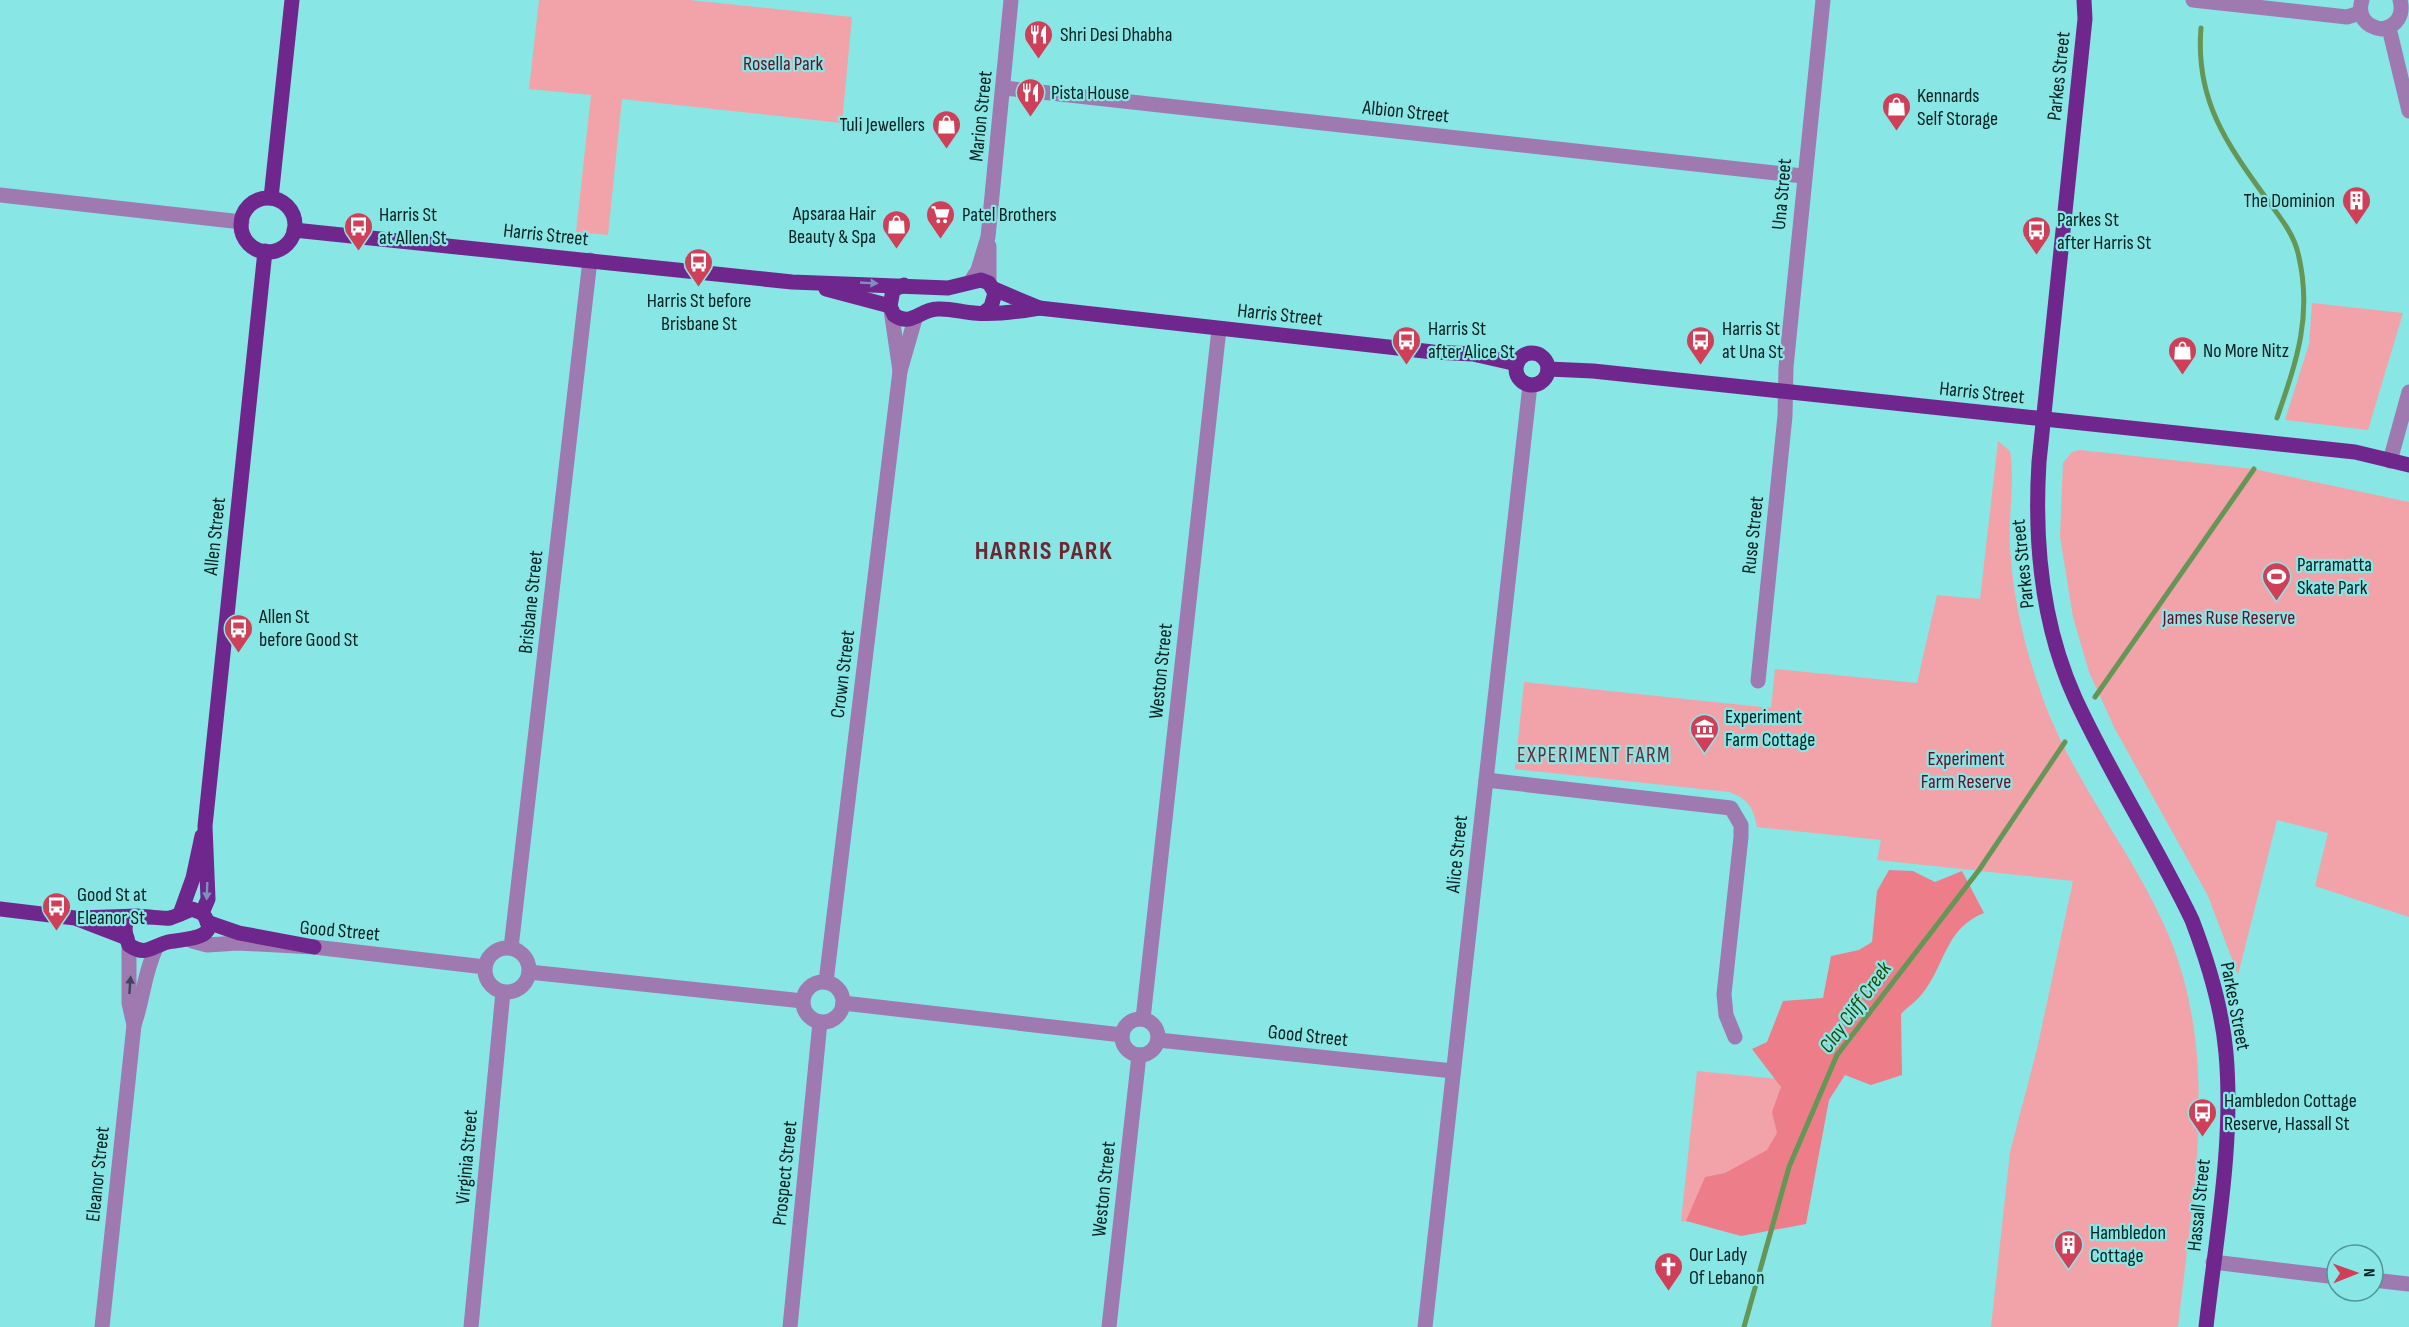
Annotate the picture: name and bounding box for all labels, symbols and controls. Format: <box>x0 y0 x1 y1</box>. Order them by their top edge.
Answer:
restaurant icon: Shri Desi Dhabha <box>1023 18 1055 60</box>
place label: Shri Desi Dhabha <box>1060 23 1172 47</box>
street label: Parkes Street <box>2042 30 2076 122</box>
park label: Rosella Park <box>743 52 823 76</box>
street label: Marion Street <box>964 69 998 163</box>
restaurant icon: Pista House <box>1014 76 1046 118</box>
place label: Pista House <box>1051 81 1129 105</box>
place label: Kennards Self Storage <box>1917 84 1998 131</box>
shop icon: Kennards Self Storage <box>1880 90 1912 132</box>
street label: Albion Street <box>1360 95 1450 128</box>
shop icon: Tuli Jewellers <box>930 108 962 150</box>
place label: Tuli Jewellers <box>840 113 925 137</box>
street label: Una Street <box>1767 157 1797 231</box>
building icon: The Dominion <box>2340 184 2372 226</box>
place label: The Dominion <box>2243 189 2335 213</box>
supermarket icon: Patel Brothers <box>925 198 957 240</box>
place label: Apsaraa Hair Beauty & Spa <box>788 202 876 249</box>
place label: Harris St at Allen St <box>379 203 447 250</box>
place label: Patel Brothers <box>962 203 1057 227</box>
shop icon: Apsaraa Hair Beauty & Spa <box>881 208 913 250</box>
place label: Parkes St after Harris St <box>2057 208 2151 255</box>
bus stop icon: Harris St at Allen St <box>342 210 374 252</box>
bus stop icon: Parkes St after Harris St <box>2020 214 2052 256</box>
street label: Harris Street <box>502 219 590 251</box>
bus stop icon: Harris St before Brisbane St <box>683 246 715 288</box>
one-way arrow <box>860 279 879 288</box>
place label: Harris St before Brisbane St <box>647 289 751 336</box>
street label: Harris Street <box>1236 299 1324 331</box>
place label: Harris St after Alice St <box>1428 317 1515 364</box>
place label: Harris St at Una St <box>1722 317 1783 364</box>
bus stop icon: Harris St after Alice St <box>1391 324 1423 366</box>
bus stop icon: Harris St at Una St <box>1685 324 1717 366</box>
shop icon: No More Nitz <box>2166 334 2198 376</box>
place label: No More Nitz <box>2203 339 2289 363</box>
street label: Harris Street <box>1938 377 2026 409</box>
street label: Ruse Street <box>1737 495 1769 575</box>
street label: Allen Street <box>199 496 231 577</box>
street label: Parkes Street <box>2006 518 2040 610</box>
district label: HARRIS PARK <box>975 536 1113 567</box>
street label: Brisbane Street <box>514 549 548 655</box>
place label: Parramatta Skate Park <box>2297 553 2372 600</box>
sports icon: Parramatta Skate Park <box>2260 560 2292 602</box>
place label: Allen St before Good St <box>258 605 358 652</box>
park label: James Ruse Reserve <box>2162 606 2295 630</box>
bus stop icon: Allen St before Good St <box>222 612 254 654</box>
street label: Weston Street <box>1144 622 1178 720</box>
street label: Crown Street <box>826 629 860 719</box>
place label: Experiment Farm Cottage <box>1725 705 1815 752</box>
museum icon: Experiment Farm Cottage <box>1688 712 1720 754</box>
district label: EXPERIMENT FARM <box>1517 743 1671 768</box>
park label: Experiment Farm Reserve <box>1921 747 2011 794</box>
street label: Alice Street <box>1441 814 1473 895</box>
one-way arrow <box>203 881 212 900</box>
place label: Good St at Eleanor St <box>77 883 147 930</box>
bus stop icon: Good St at Eleanor St <box>40 890 72 932</box>
street label: Good Street <box>299 916 381 946</box>
water label: Clay Cliff Creek <box>1814 956 1897 1058</box>
street label: Parkes Street <box>2215 960 2255 1052</box>
one-way arrow <box>126 976 135 995</box>
street label: Good Street <box>1267 1020 1349 1052</box>
place label: Hambledon Cottage Reserve, Hassall St <box>2224 1089 2357 1136</box>
bus stop icon: Hambledon Cottage Reserve, Hassall St <box>2187 1096 2219 1138</box>
street label: Virginia Street <box>451 1109 483 1205</box>
street label: Prospect Street <box>768 1120 802 1227</box>
street label: Eleanor Street <box>81 1125 115 1223</box>
street label: Weston Street <box>1087 1140 1121 1238</box>
street label: Hassall Street <box>2182 1158 2216 1252</box>
place label: Hambledon Cottage <box>2090 1221 2166 1268</box>
building icon: Hambledon Cottage <box>2053 1228 2085 1270</box>
place label: Our Lady Of Lebanon <box>1689 1243 1764 1290</box>
north arrow <box>2325 1243 2385 1303</box>
church icon: Our Lady Of Lebanon <box>1652 1250 1684 1292</box>
text: N <box>2359 1268 2378 1277</box>

